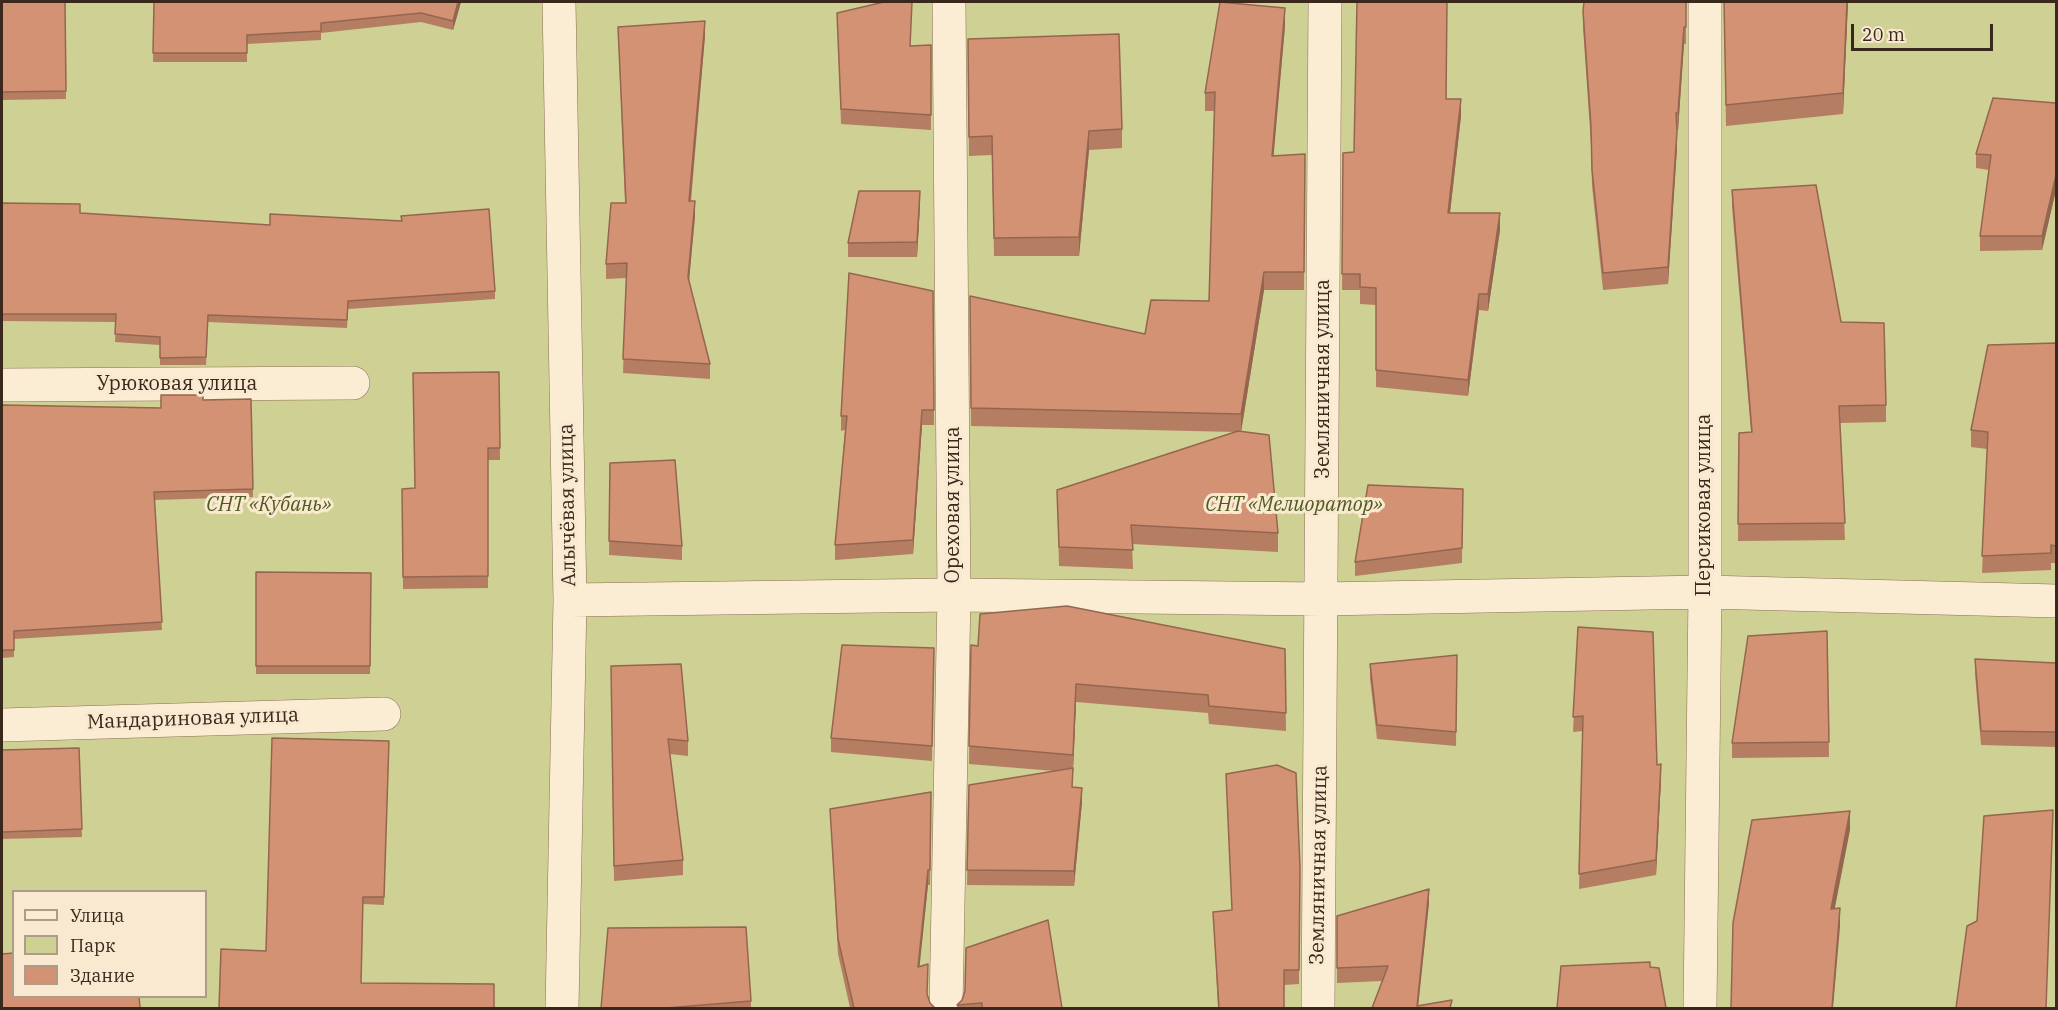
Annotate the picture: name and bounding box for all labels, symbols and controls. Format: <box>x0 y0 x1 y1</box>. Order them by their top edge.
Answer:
scale bar <box>1854 12 1996 50</box>
text: 20 m <box>1862 23 1905 46</box>
street label: Земляничная улица <box>1311 279 1335 479</box>
street label: Урюковая улица <box>97 372 257 396</box>
street label: Персиковая улица <box>1692 414 1716 596</box>
street label: Алычёвая улица <box>555 423 581 587</box>
street label: Ореховая улица <box>941 426 965 584</box>
park label: СНТ «Кубань» <box>206 493 332 517</box>
park label: СНТ «Мелиоратор» <box>1205 493 1383 517</box>
street label: Мандариновая улица <box>87 703 299 735</box>
street label: Земляничная улица <box>1305 765 1333 965</box>
legend <box>12 890 207 998</box>
text: Улица <box>70 904 124 927</box>
text: Парк <box>70 934 116 957</box>
text: Здание <box>70 964 135 987</box>

